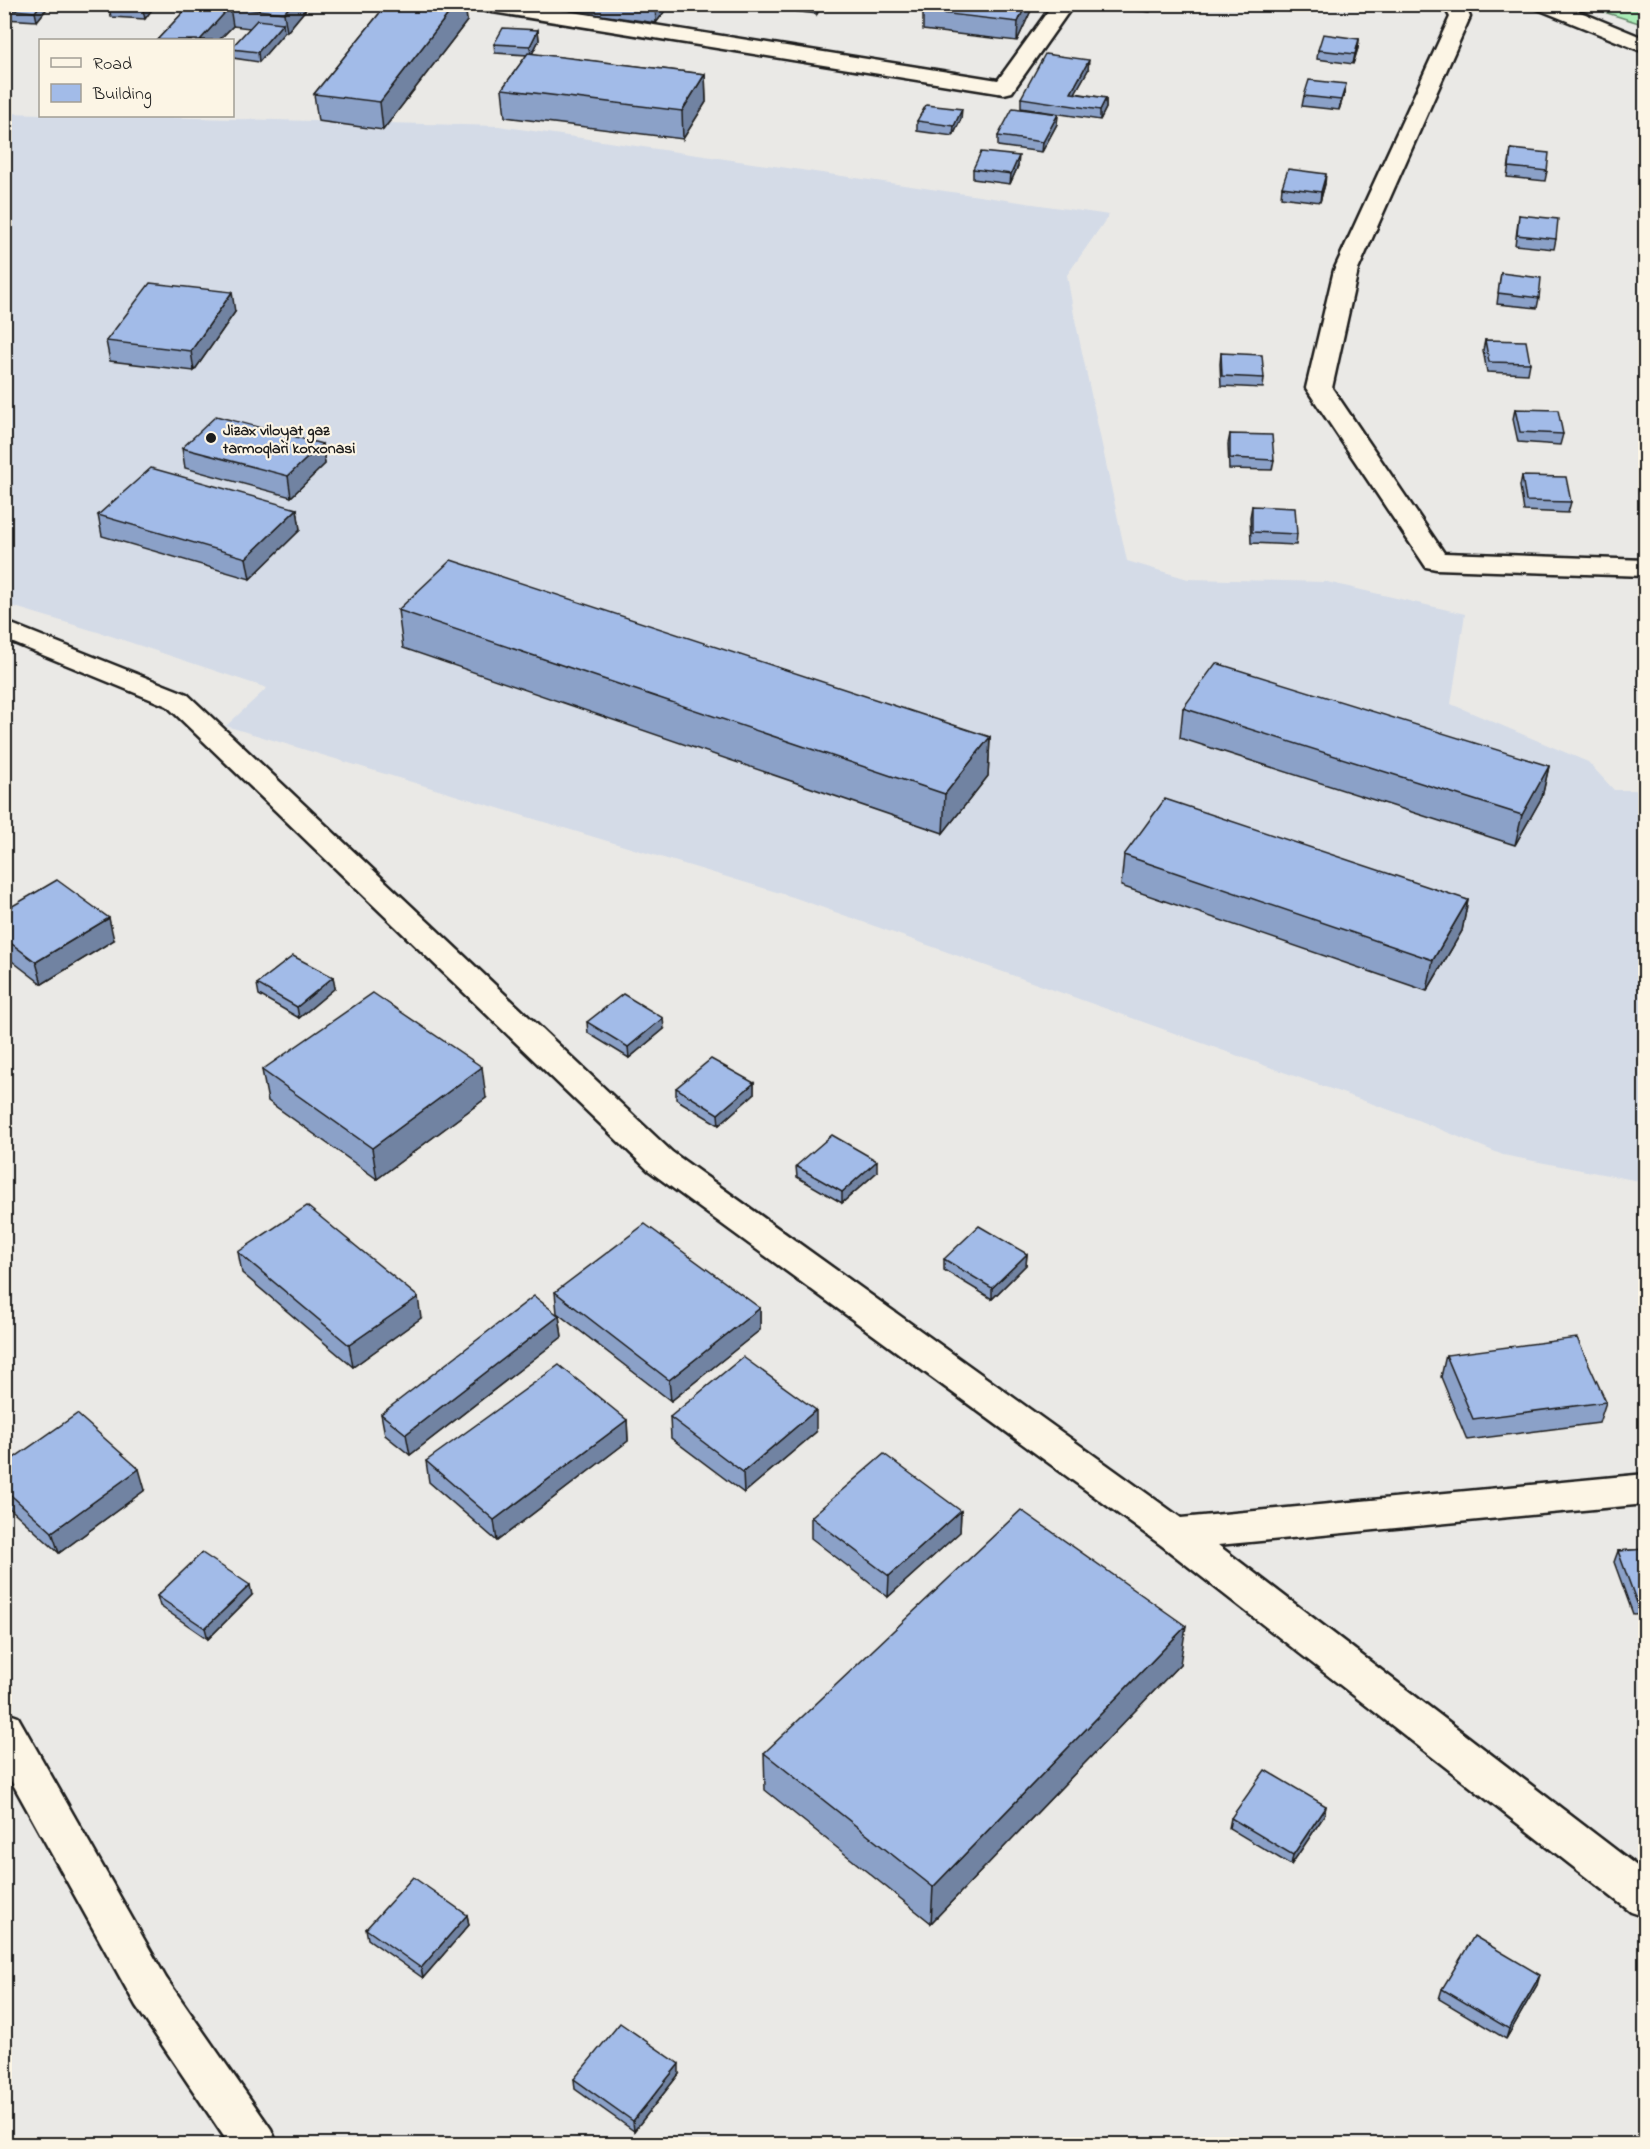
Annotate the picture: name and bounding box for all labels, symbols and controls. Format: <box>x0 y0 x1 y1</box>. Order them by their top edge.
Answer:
legend <box>39 39 234 117</box>
text: Road <box>93 52 132 78</box>
text: Building <box>92 82 152 109</box>
place label: Jizax viloyat gaz tarmoqlari korxonasi <box>222 419 356 461</box>
marker: Jizax viloyat gaz tarmoqlari korxonasi <box>204 431 218 445</box>

